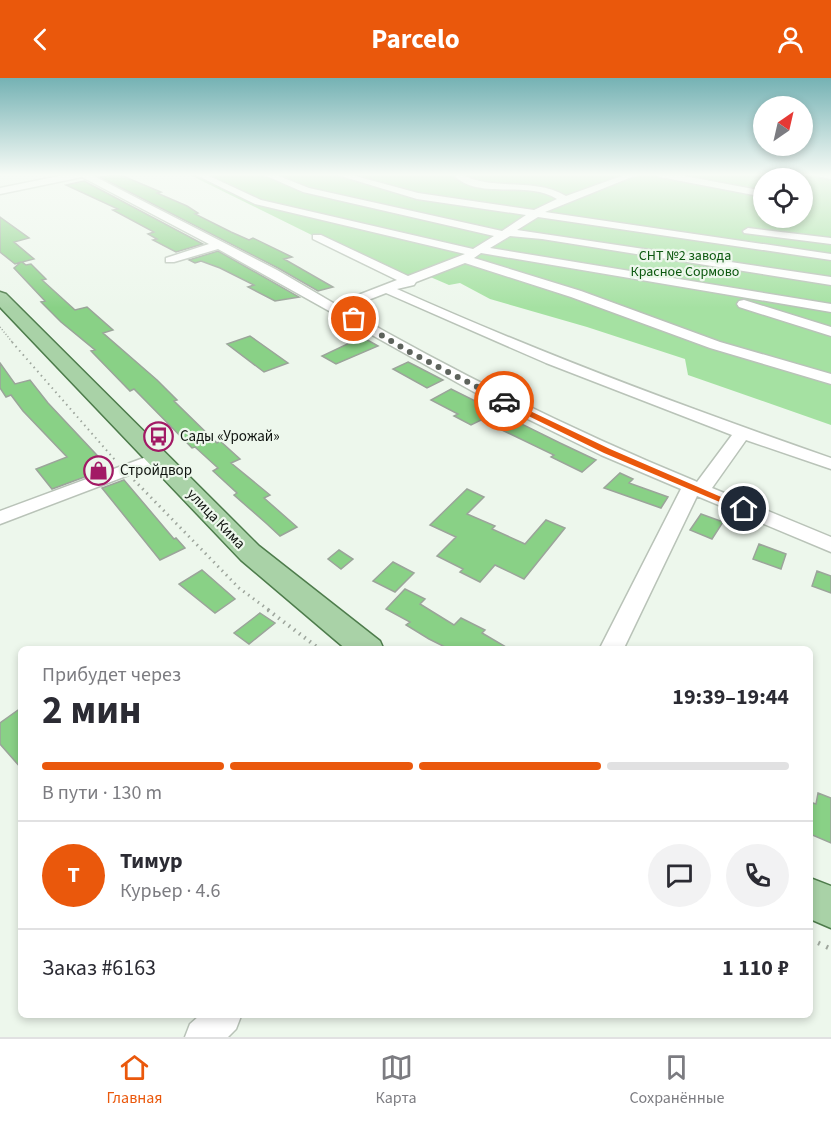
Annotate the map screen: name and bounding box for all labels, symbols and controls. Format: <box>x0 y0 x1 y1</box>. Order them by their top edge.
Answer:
text: Parcelo <box>371 20 460 59</box>
icon: back <box>24 23 57 56</box>
icon: person <box>774 23 807 56</box>
north arrow <box>753 96 813 156</box>
map controls <box>753 96 813 228</box>
button: locate <box>753 168 813 228</box>
park label: СНТ №2 завода Красное Сормово <box>631 246 739 282</box>
pin <box>328 293 379 344</box>
icon: bag <box>337 302 370 335</box>
courier <box>474 371 534 431</box>
icon: car <box>488 385 521 418</box>
bus stop icon: Сады «Урожай» <box>143 420 175 452</box>
place label: Сады «Урожай» <box>180 426 280 447</box>
shop icon: Стройдвор <box>83 454 115 486</box>
place label: Стройдвор <box>120 460 192 481</box>
pin <box>718 483 769 534</box>
street label: улица Кима <box>182 484 250 554</box>
icon: home <box>727 492 760 525</box>
text: Прибудет через <box>42 661 181 689</box>
text: 19:39–19:44 <box>672 681 789 713</box>
text: 2 мин <box>42 683 142 739</box>
text: В пути · 130 m <box>42 779 162 807</box>
button: chat <box>648 844 711 907</box>
button: phone <box>726 844 789 907</box>
text: Тимур <box>120 845 183 877</box>
text: Т <box>67 859 80 891</box>
text: Курьер · 4.6 <box>120 877 220 905</box>
text: Заказ #6163 <box>42 952 156 984</box>
text: 1 110 ₽ <box>722 952 789 984</box>
tab: Главная <box>106 1051 163 1109</box>
tab: Карта <box>376 1051 417 1109</box>
tab: Сохранённые <box>629 1051 725 1109</box>

